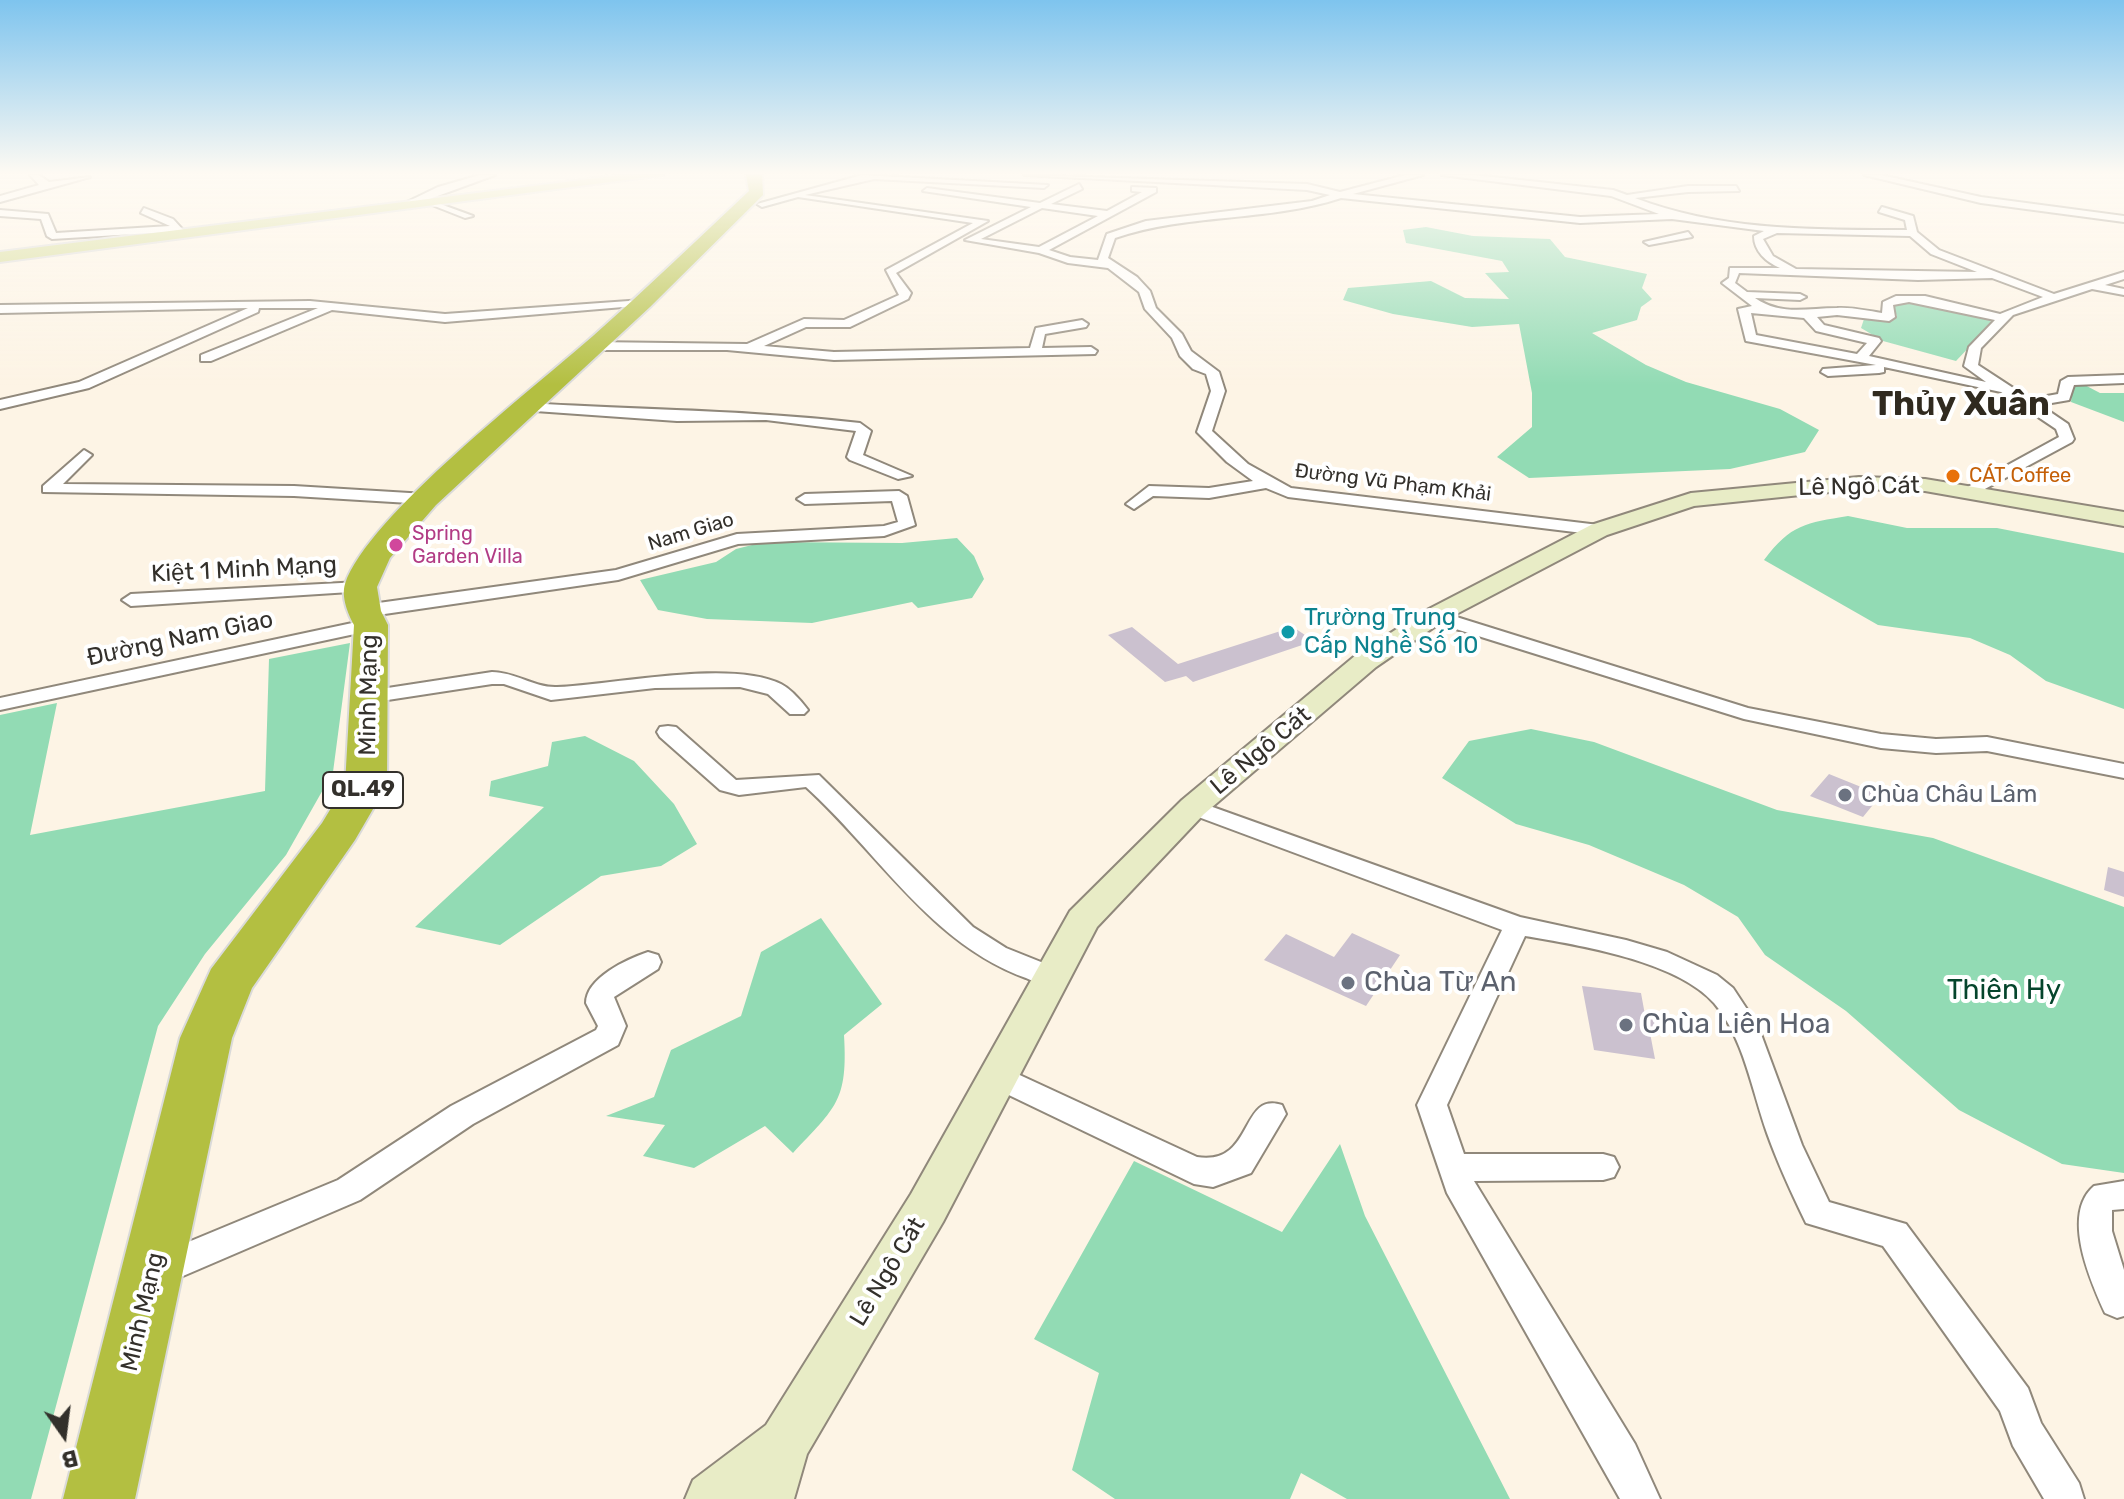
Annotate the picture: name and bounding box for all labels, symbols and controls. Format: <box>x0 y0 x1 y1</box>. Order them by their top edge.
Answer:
district label: Thủy Xuân <box>1872 385 2050 425</box>
street label: Đường Vũ Phạm Khải <box>1293 459 1493 507</box>
place label: CÁT Coffee <box>1969 464 2071 488</box>
marker: CÁT Coffee <box>1944 467 1962 485</box>
street label: Lê Ngô Cát <box>1798 472 1920 502</box>
street label: Nam Giao <box>645 508 737 556</box>
place label: Spring Garden Villa <box>412 522 523 569</box>
marker: Spring Garden Villa <box>387 536 405 554</box>
street label: Kiệt 1 Minh Mạng <box>150 551 338 589</box>
place label: Trường Trung Cấp Nghề Số 10 <box>1304 604 1478 660</box>
street label: Đường Nam Giao <box>84 605 276 673</box>
marker: Trường Trung Cấp Nghề Số 10 <box>1279 623 1297 641</box>
street label: Minh Mạng <box>354 634 384 756</box>
street label: Lê Ngô Cát <box>1205 701 1317 801</box>
road number: QL.49 <box>323 772 403 808</box>
place label: Chùa Châu Lâm <box>1861 781 2037 809</box>
marker: Chùa Châu Lâm <box>1836 786 1854 804</box>
place label: Chùa Từ An <box>1364 966 1516 1000</box>
marker: Chùa Từ An <box>1339 974 1357 992</box>
park label: Thiên Hy <box>1947 974 2061 1008</box>
place label: Chùa Liên Hoa <box>1642 1008 1830 1042</box>
marker: Chùa Liên Hoa <box>1617 1016 1635 1034</box>
street label: Lê Ngô Cát <box>844 1212 932 1332</box>
street label: Minh Mạng <box>115 1250 171 1374</box>
north arrow <box>24 1395 104 1475</box>
text: B <box>59 1444 81 1474</box>

